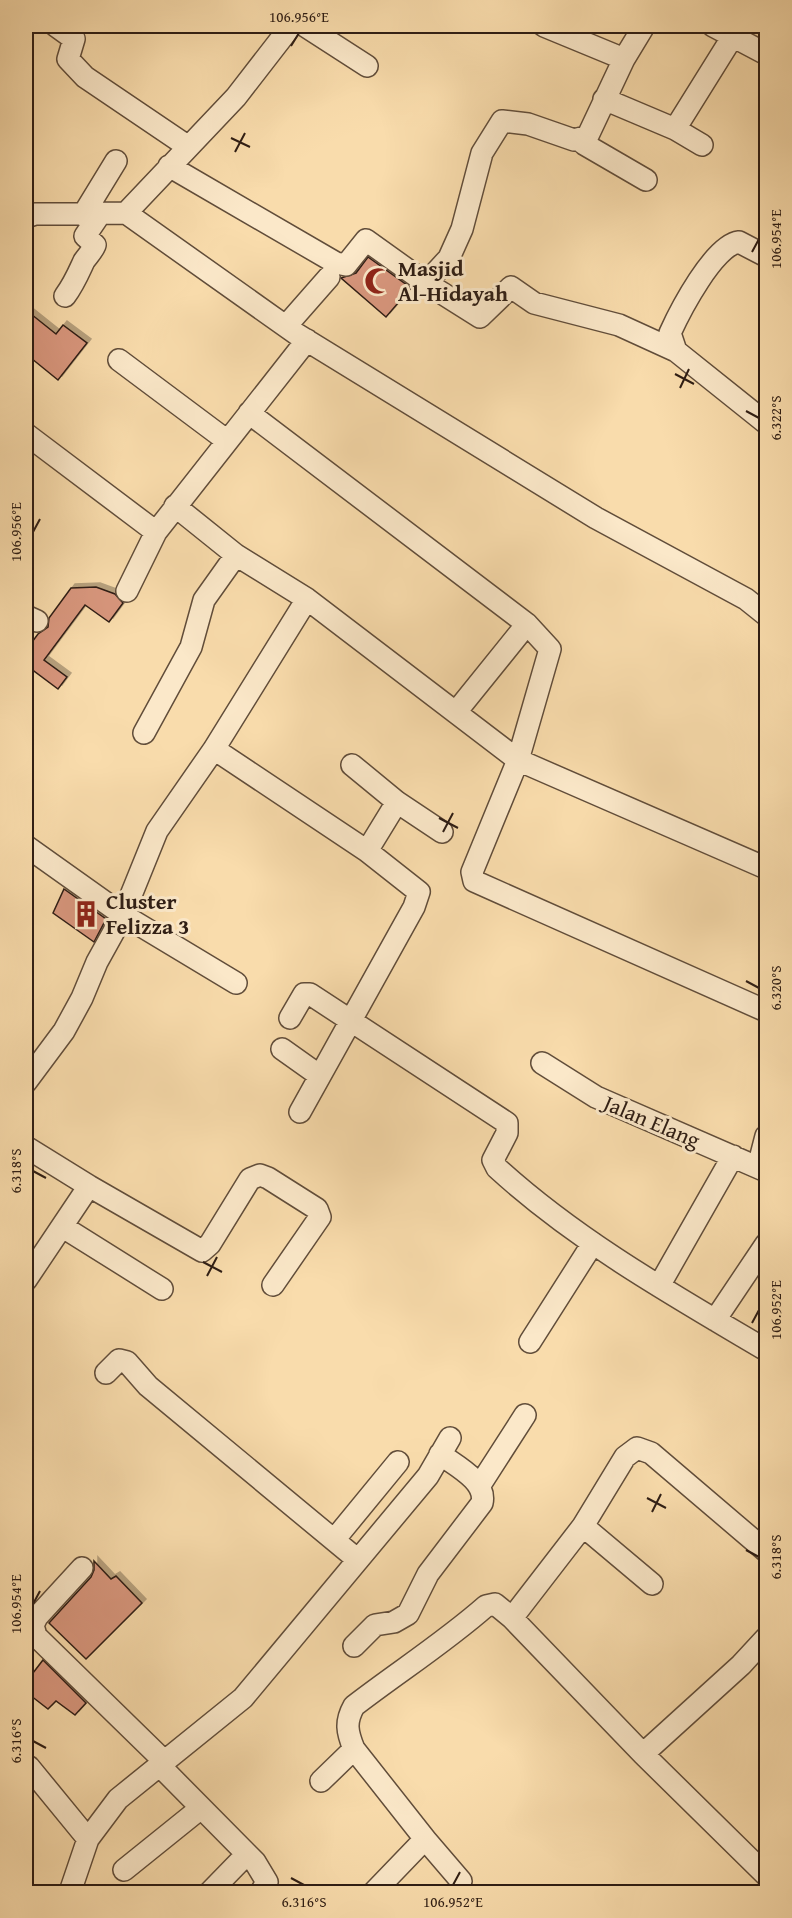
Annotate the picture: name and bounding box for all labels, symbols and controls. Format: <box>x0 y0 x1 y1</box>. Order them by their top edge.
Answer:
text: 106.956°E <box>269 6 329 27</box>
text: 106.954°E <box>765 209 786 269</box>
place label: Masjid Al-Hidayah <box>398 252 508 309</box>
mosque icon: Masjid Al-Hidayah <box>363 266 393 296</box>
text: 6.322°S <box>765 395 786 441</box>
text: 106.956°E <box>5 502 26 562</box>
place label: Cluster Felizza 3 <box>106 885 189 942</box>
building icon: Cluster Felizza 3 <box>71 899 101 929</box>
text: 6.320°S <box>765 965 786 1011</box>
street label: Jalan Elang <box>596 1085 705 1156</box>
text: 6.318°S <box>5 1148 26 1194</box>
text: 106.952°E <box>765 1280 786 1340</box>
text: 6.318°S <box>765 1534 786 1580</box>
text: 106.954°E <box>5 1574 26 1634</box>
text: 6.316°S <box>5 1718 26 1764</box>
text: 6.316°S <box>281 1891 327 1912</box>
text: 106.952°E <box>423 1891 483 1912</box>

